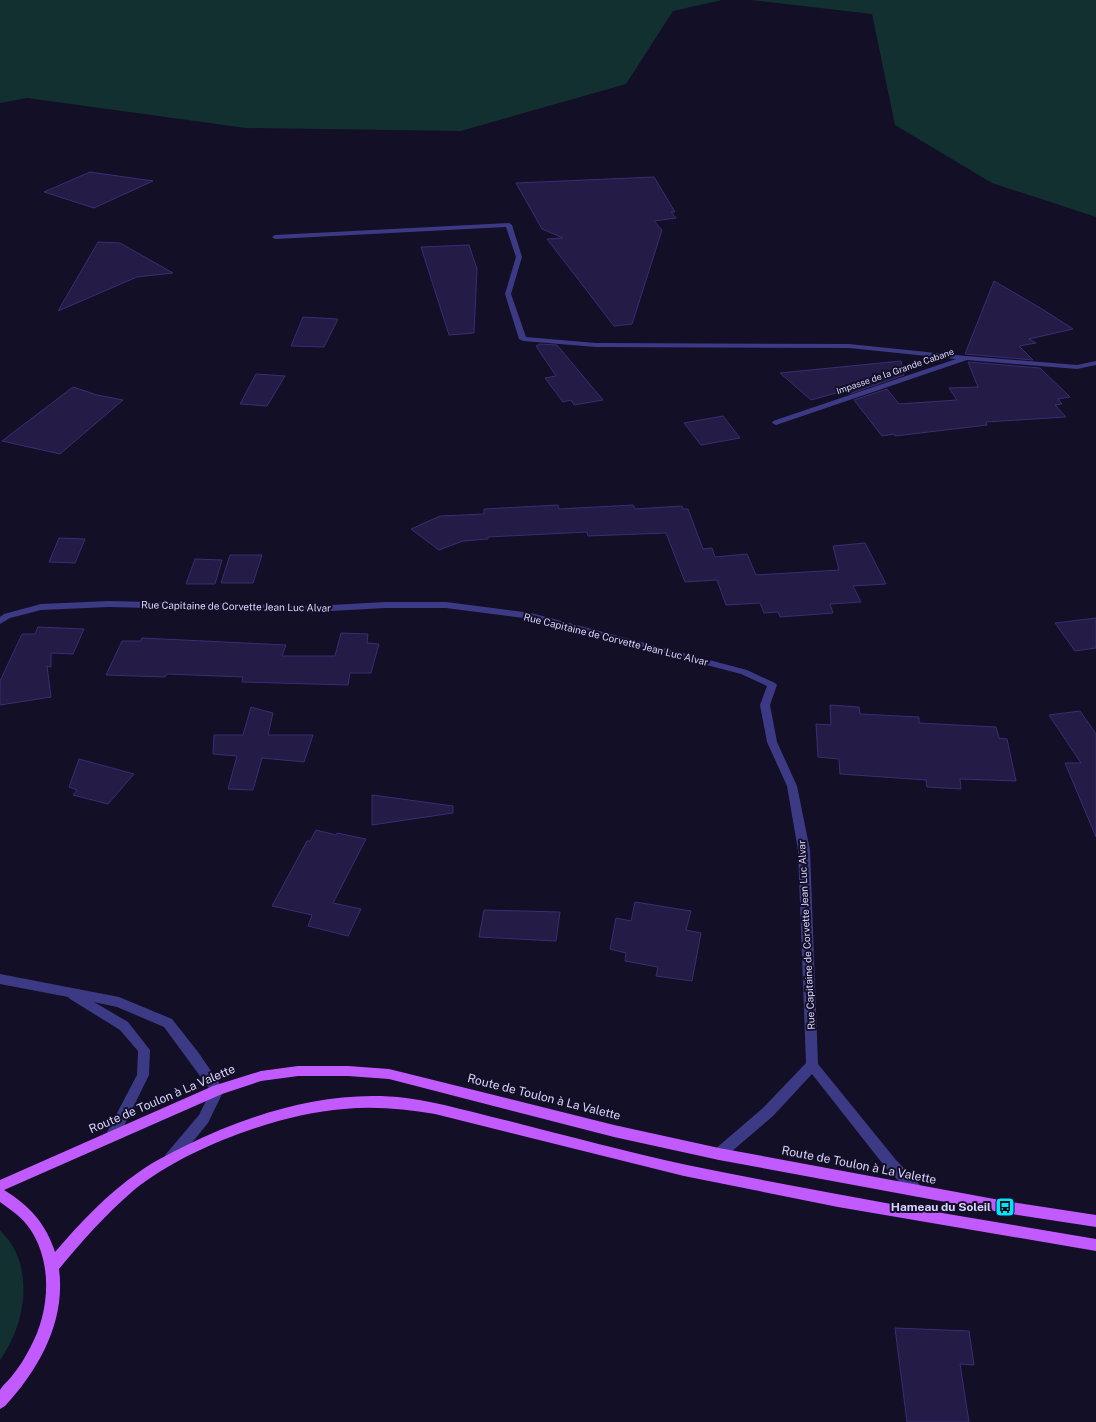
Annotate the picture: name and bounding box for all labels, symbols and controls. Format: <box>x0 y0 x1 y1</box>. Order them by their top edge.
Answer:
street label: Impasse de la Grande Cabane <box>835 346 955 396</box>
street label: Rue Capitaine de Corvette Jean Luc Alvar <box>141 598 331 614</box>
street label: Rue Capitaine de Corvette Jean Luc Alvar <box>522 610 710 668</box>
street label: Rue Capitaine de Corvette Jean Luc Alvar <box>795 840 817 1030</box>
street label: Route de Toulon à La Valette <box>87 1062 237 1136</box>
street label: Route de Toulon à La Valette <box>466 1071 622 1123</box>
street label: Route de Toulon à La Valette <box>780 1143 938 1187</box>
bus stop icon: Hameau du Soleil <box>994 1196 1016 1218</box>
place label: Hameau du Soleil <box>891 1200 991 1214</box>

